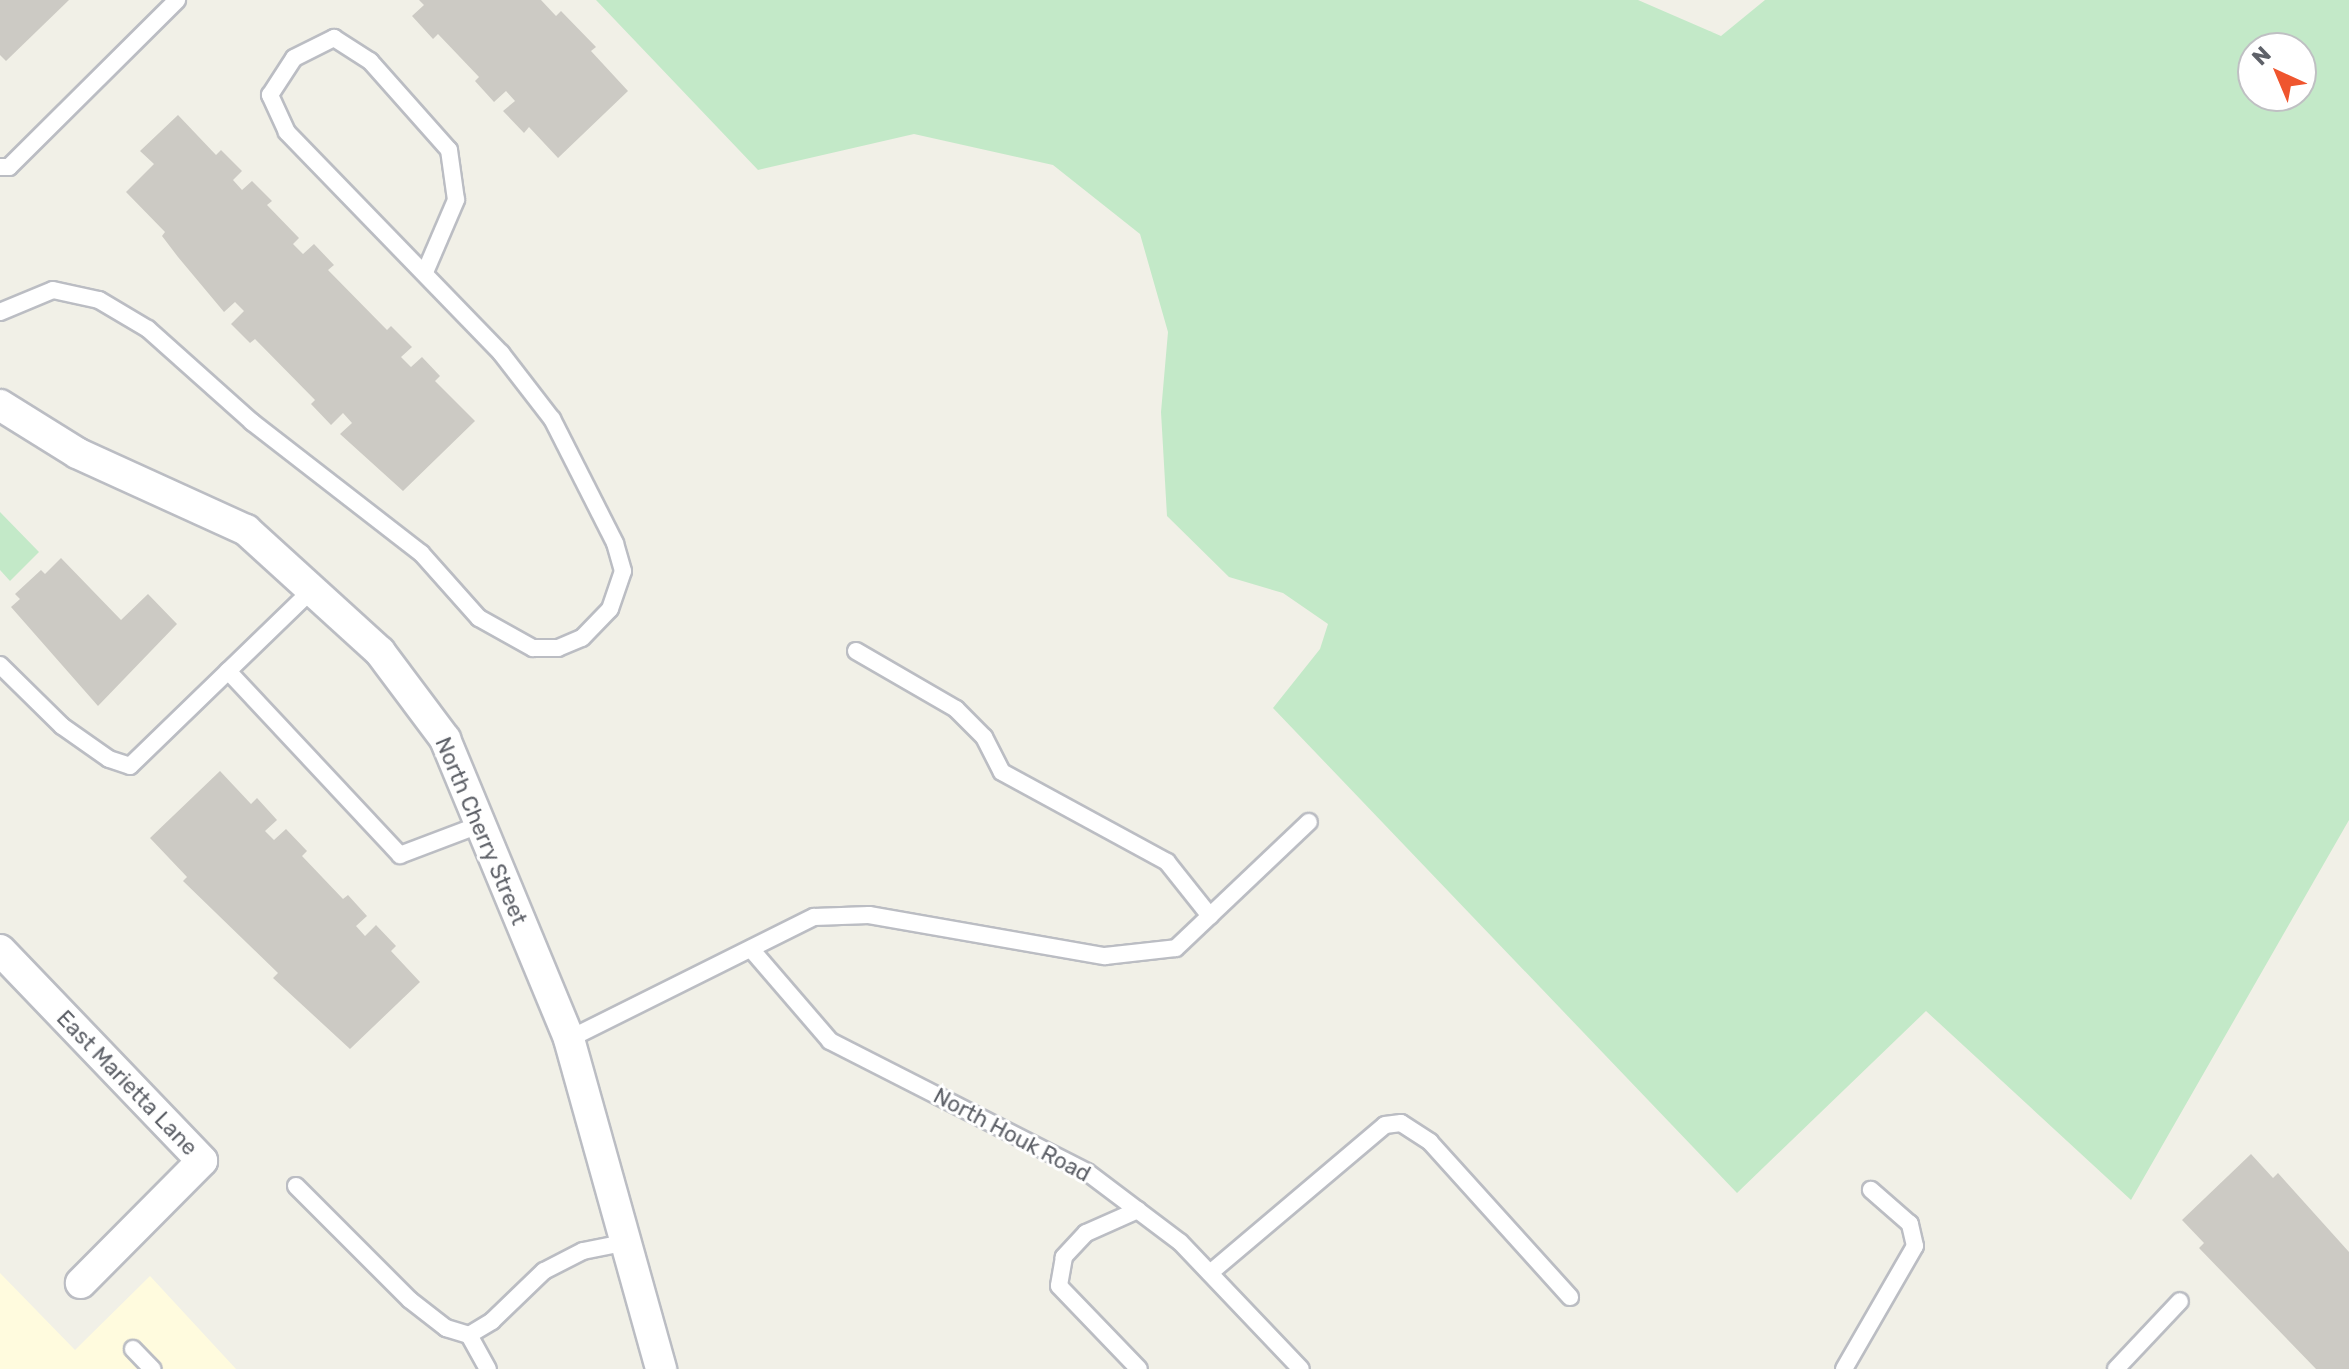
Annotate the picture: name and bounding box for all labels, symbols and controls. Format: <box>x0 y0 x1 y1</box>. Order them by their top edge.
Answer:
north arrow <box>2237 32 2317 112</box>
text: N <box>2246 41 2276 71</box>
street label: North Cherry Street <box>429 733 533 929</box>
street label: East Marietta Lane <box>51 1005 203 1161</box>
street label: North Houk Road <box>929 1082 1095 1188</box>

